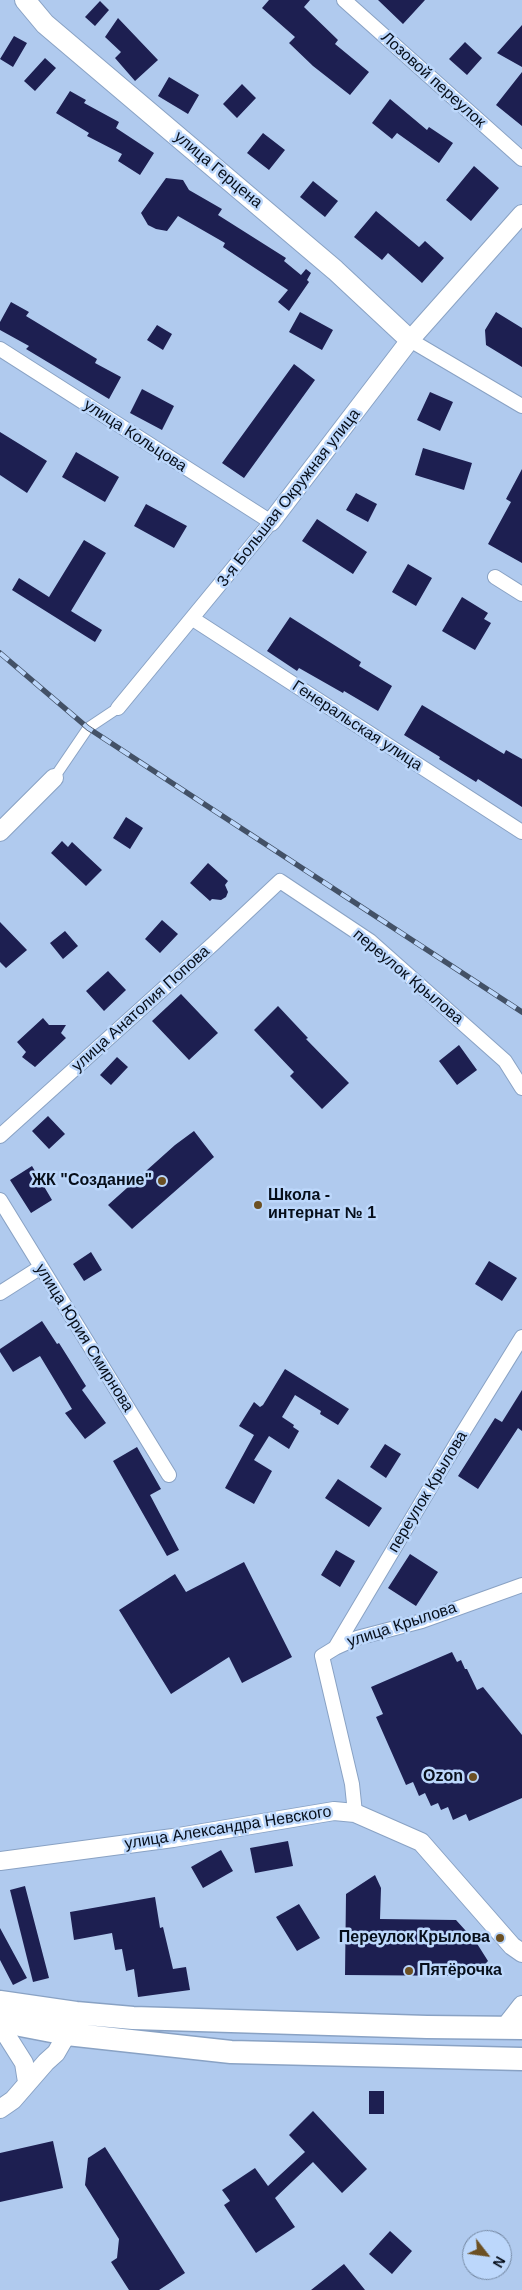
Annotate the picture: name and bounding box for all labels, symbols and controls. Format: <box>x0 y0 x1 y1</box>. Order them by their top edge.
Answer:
street label: Лозовой переулок <box>377 28 489 132</box>
street label: улица Герцена <box>170 127 266 213</box>
street label: улица Кольцова <box>80 396 190 476</box>
street label: 3-я Большая Окружная улица <box>213 405 365 591</box>
street label: Генеральская улица <box>288 677 426 775</box>
street label: переулок Крылова <box>349 925 467 1029</box>
street label: улица Анатолия Попова <box>68 942 214 1076</box>
place label: ЖК "Создание" <box>32 1171 152 1191</box>
marker: ЖК "Создание" <box>156 1175 168 1187</box>
place label: Школа - интернат № 1 <box>268 1186 376 1224</box>
marker: Школа - интернат № 1 <box>252 1199 264 1211</box>
street label: улица Юрия Смирнова <box>31 1260 137 1416</box>
street label: переулок Крылова <box>384 1428 472 1556</box>
street label: улица Крылова <box>345 1598 459 1652</box>
place label: Ozon <box>423 1767 463 1787</box>
marker: Ozon <box>467 1771 479 1783</box>
street label: улица Александра Невского <box>123 1802 333 1854</box>
place label: Переулок Крылова <box>339 1928 490 1948</box>
marker: Переулок Крылова <box>494 1932 506 1944</box>
place label: Пятёрочка <box>419 1961 502 1981</box>
marker: Пятёрочка <box>403 1965 415 1977</box>
north arrow <box>462 2230 512 2280</box>
text: N <box>490 2254 509 2270</box>

